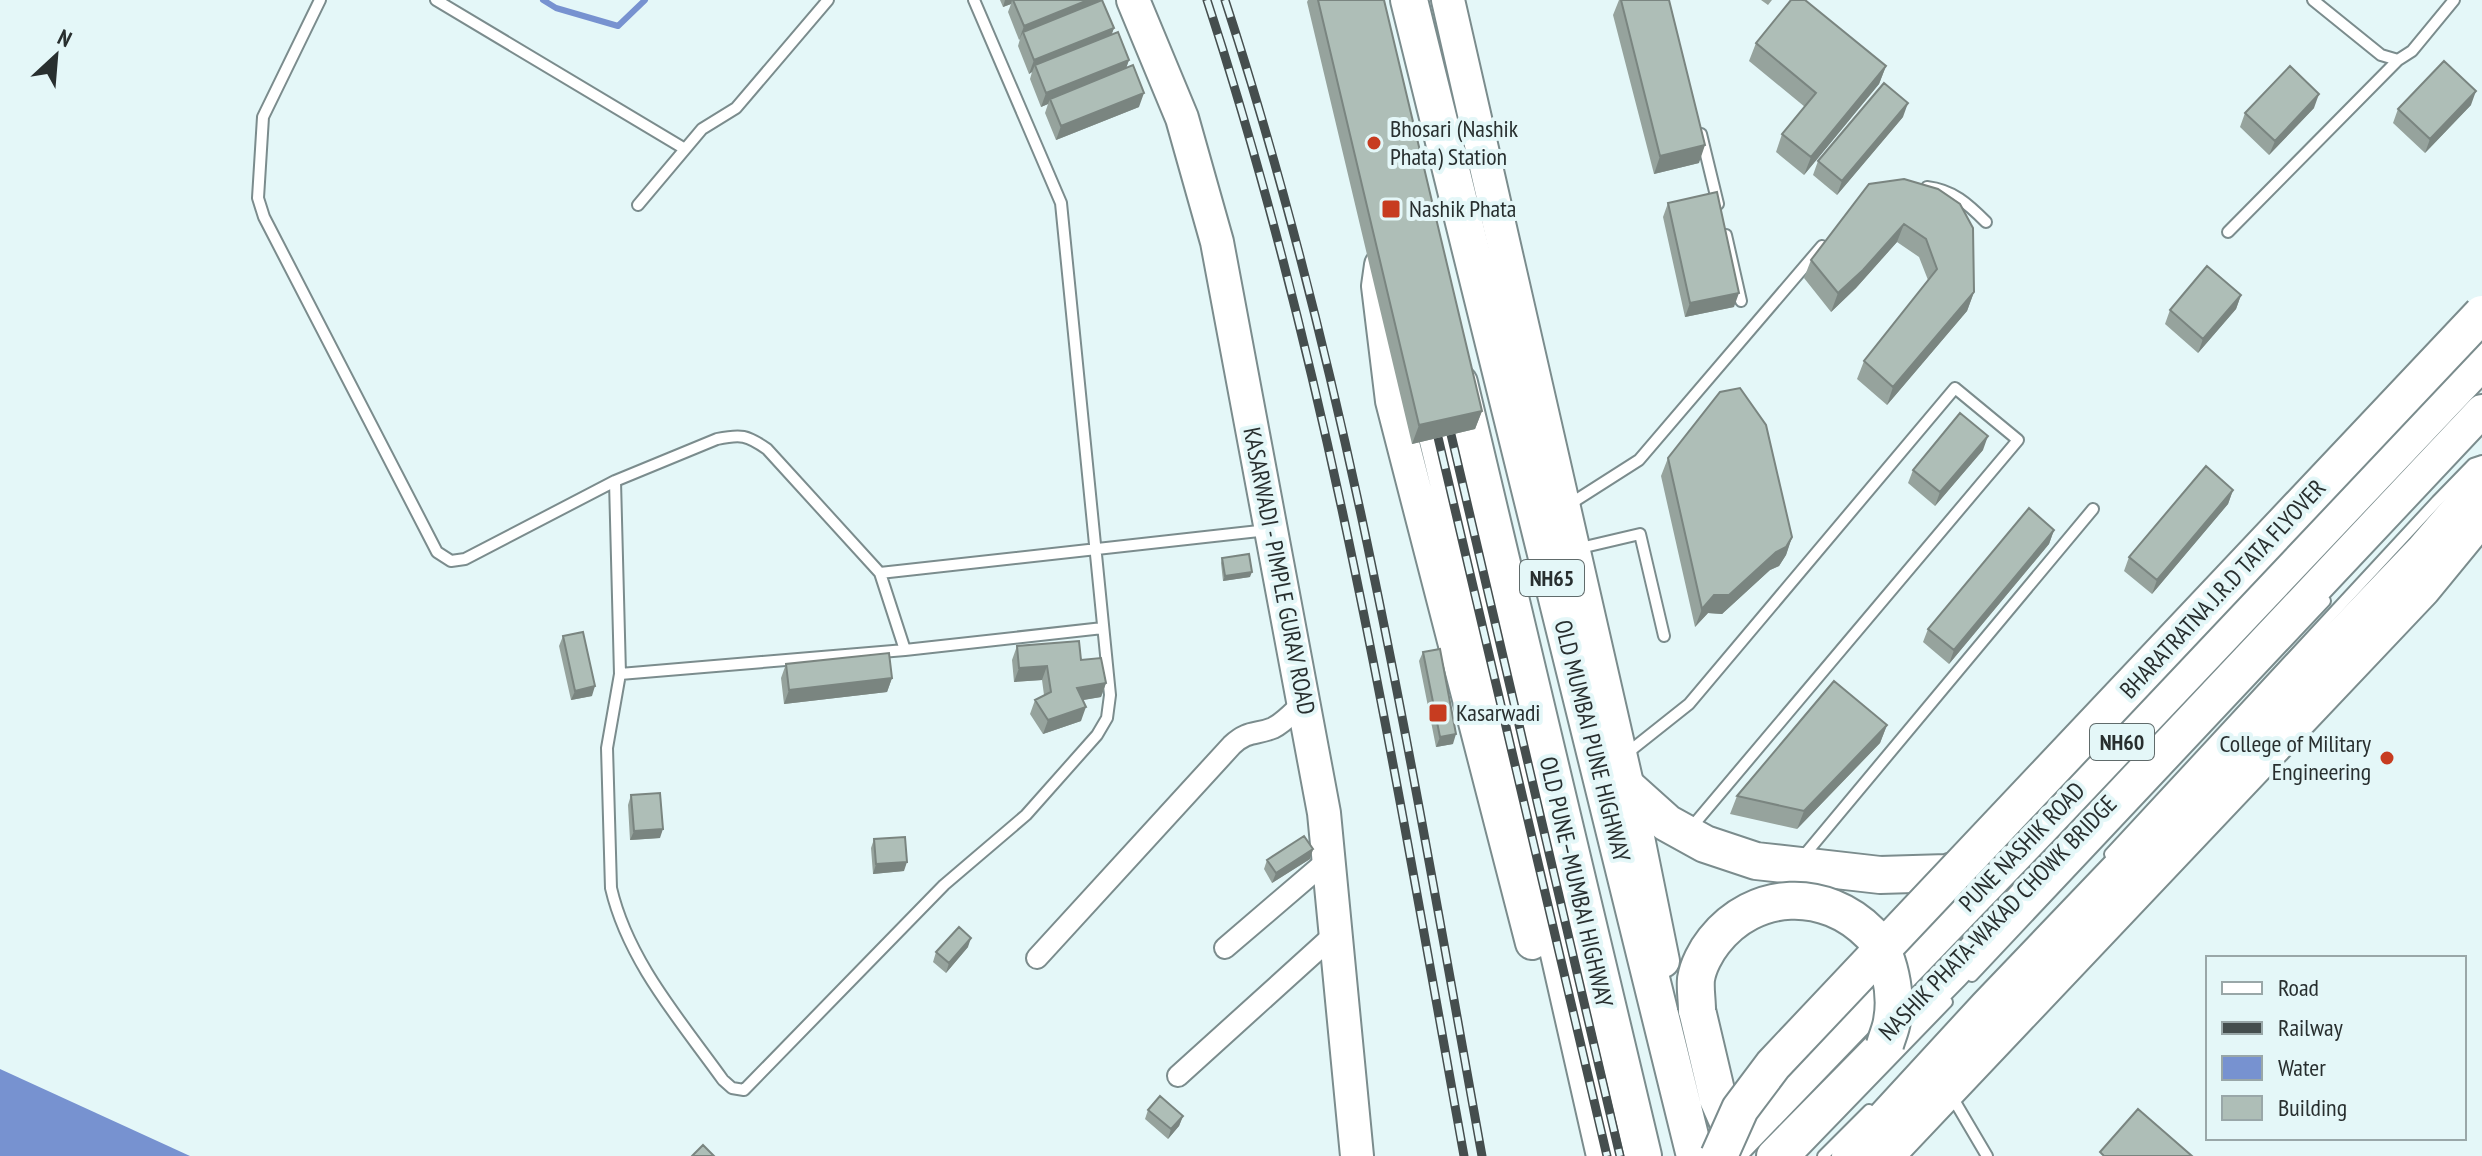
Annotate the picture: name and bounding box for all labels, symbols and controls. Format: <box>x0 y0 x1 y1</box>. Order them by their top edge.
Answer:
north arrow <box>16 16 96 96</box>
text: N <box>53 23 76 53</box>
place label: Bhosari (Nashik Phata) Station <box>1390 113 1519 172</box>
marker: Bhosari (Nashik Phata) Station <box>1365 134 1383 152</box>
place label: Nashik Phata <box>1409 193 1516 224</box>
marker: Nashik Phata <box>1380 198 1402 220</box>
street label: KASARWADI - PIMPLE GURAV ROAD <box>1236 425 1323 717</box>
street label: BHARATRATNA J.R.D TATA FLYOVER <box>2113 473 2332 705</box>
road number: NH65 <box>1520 560 1584 596</box>
street label: OLD MUMBAI PUNE HIGHWAY <box>1547 617 1638 865</box>
place label: Kasarwadi <box>1456 697 1541 728</box>
marker: Kasarwadi <box>1427 702 1449 724</box>
road number: NH60 <box>2090 724 2154 760</box>
place label: College of Military Engineering <box>2220 728 2371 787</box>
marker: College of Military Engineering <box>2378 749 2396 767</box>
street label: OLD PUNE–MUMBAI HIGHWAY <box>1533 754 1620 1010</box>
street label: PUNE NASHIK ROAD <box>1952 775 2091 918</box>
street label: NASHIK PHATA-WAKAD CHOWK BRIDGE <box>1872 788 2123 1047</box>
legend <box>2206 956 2466 1140</box>
text: Road <box>2278 972 2319 1003</box>
text: Railway <box>2278 1012 2343 1043</box>
text: Water <box>2278 1052 2326 1083</box>
text: Building <box>2278 1092 2347 1123</box>

